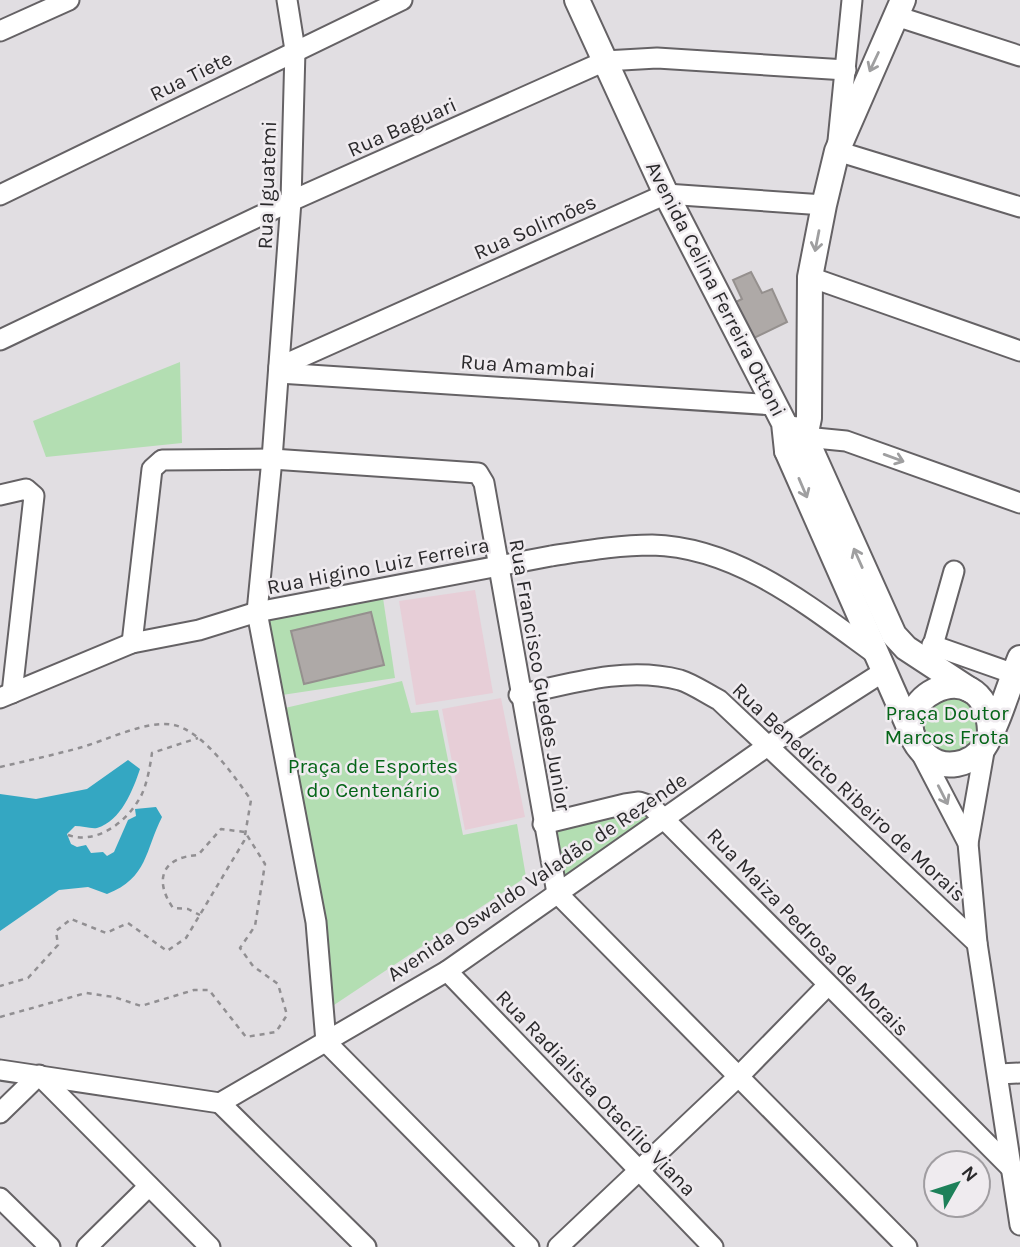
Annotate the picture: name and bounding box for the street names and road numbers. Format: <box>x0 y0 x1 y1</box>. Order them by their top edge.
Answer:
street label: Rua Tiete <box>146 46 236 106</box>
street label: Rua Baguari <box>344 92 460 162</box>
street label: Rua Iguatemi <box>253 120 281 250</box>
street label: Avenida Celina Ferreira Ottoni <box>641 157 791 421</box>
street label: Rua Solimões <box>470 189 600 265</box>
street label: Rua Amambai <box>460 349 596 383</box>
street label: Rua Higino Luiz Ferreira <box>265 533 491 599</box>
street label: Rua Francisco Guedes Junior <box>504 537 576 813</box>
street label: Rua Benedicto Ribeiro de Morais <box>727 678 971 906</box>
street label: Avenida Oswaldo Valadão de Rezende <box>383 767 691 987</box>
street label: Rua Maiza Pedrosa de Morais <box>702 823 914 1041</box>
street label: Rua Radialista Otacílio Viana <box>491 985 701 1201</box>

